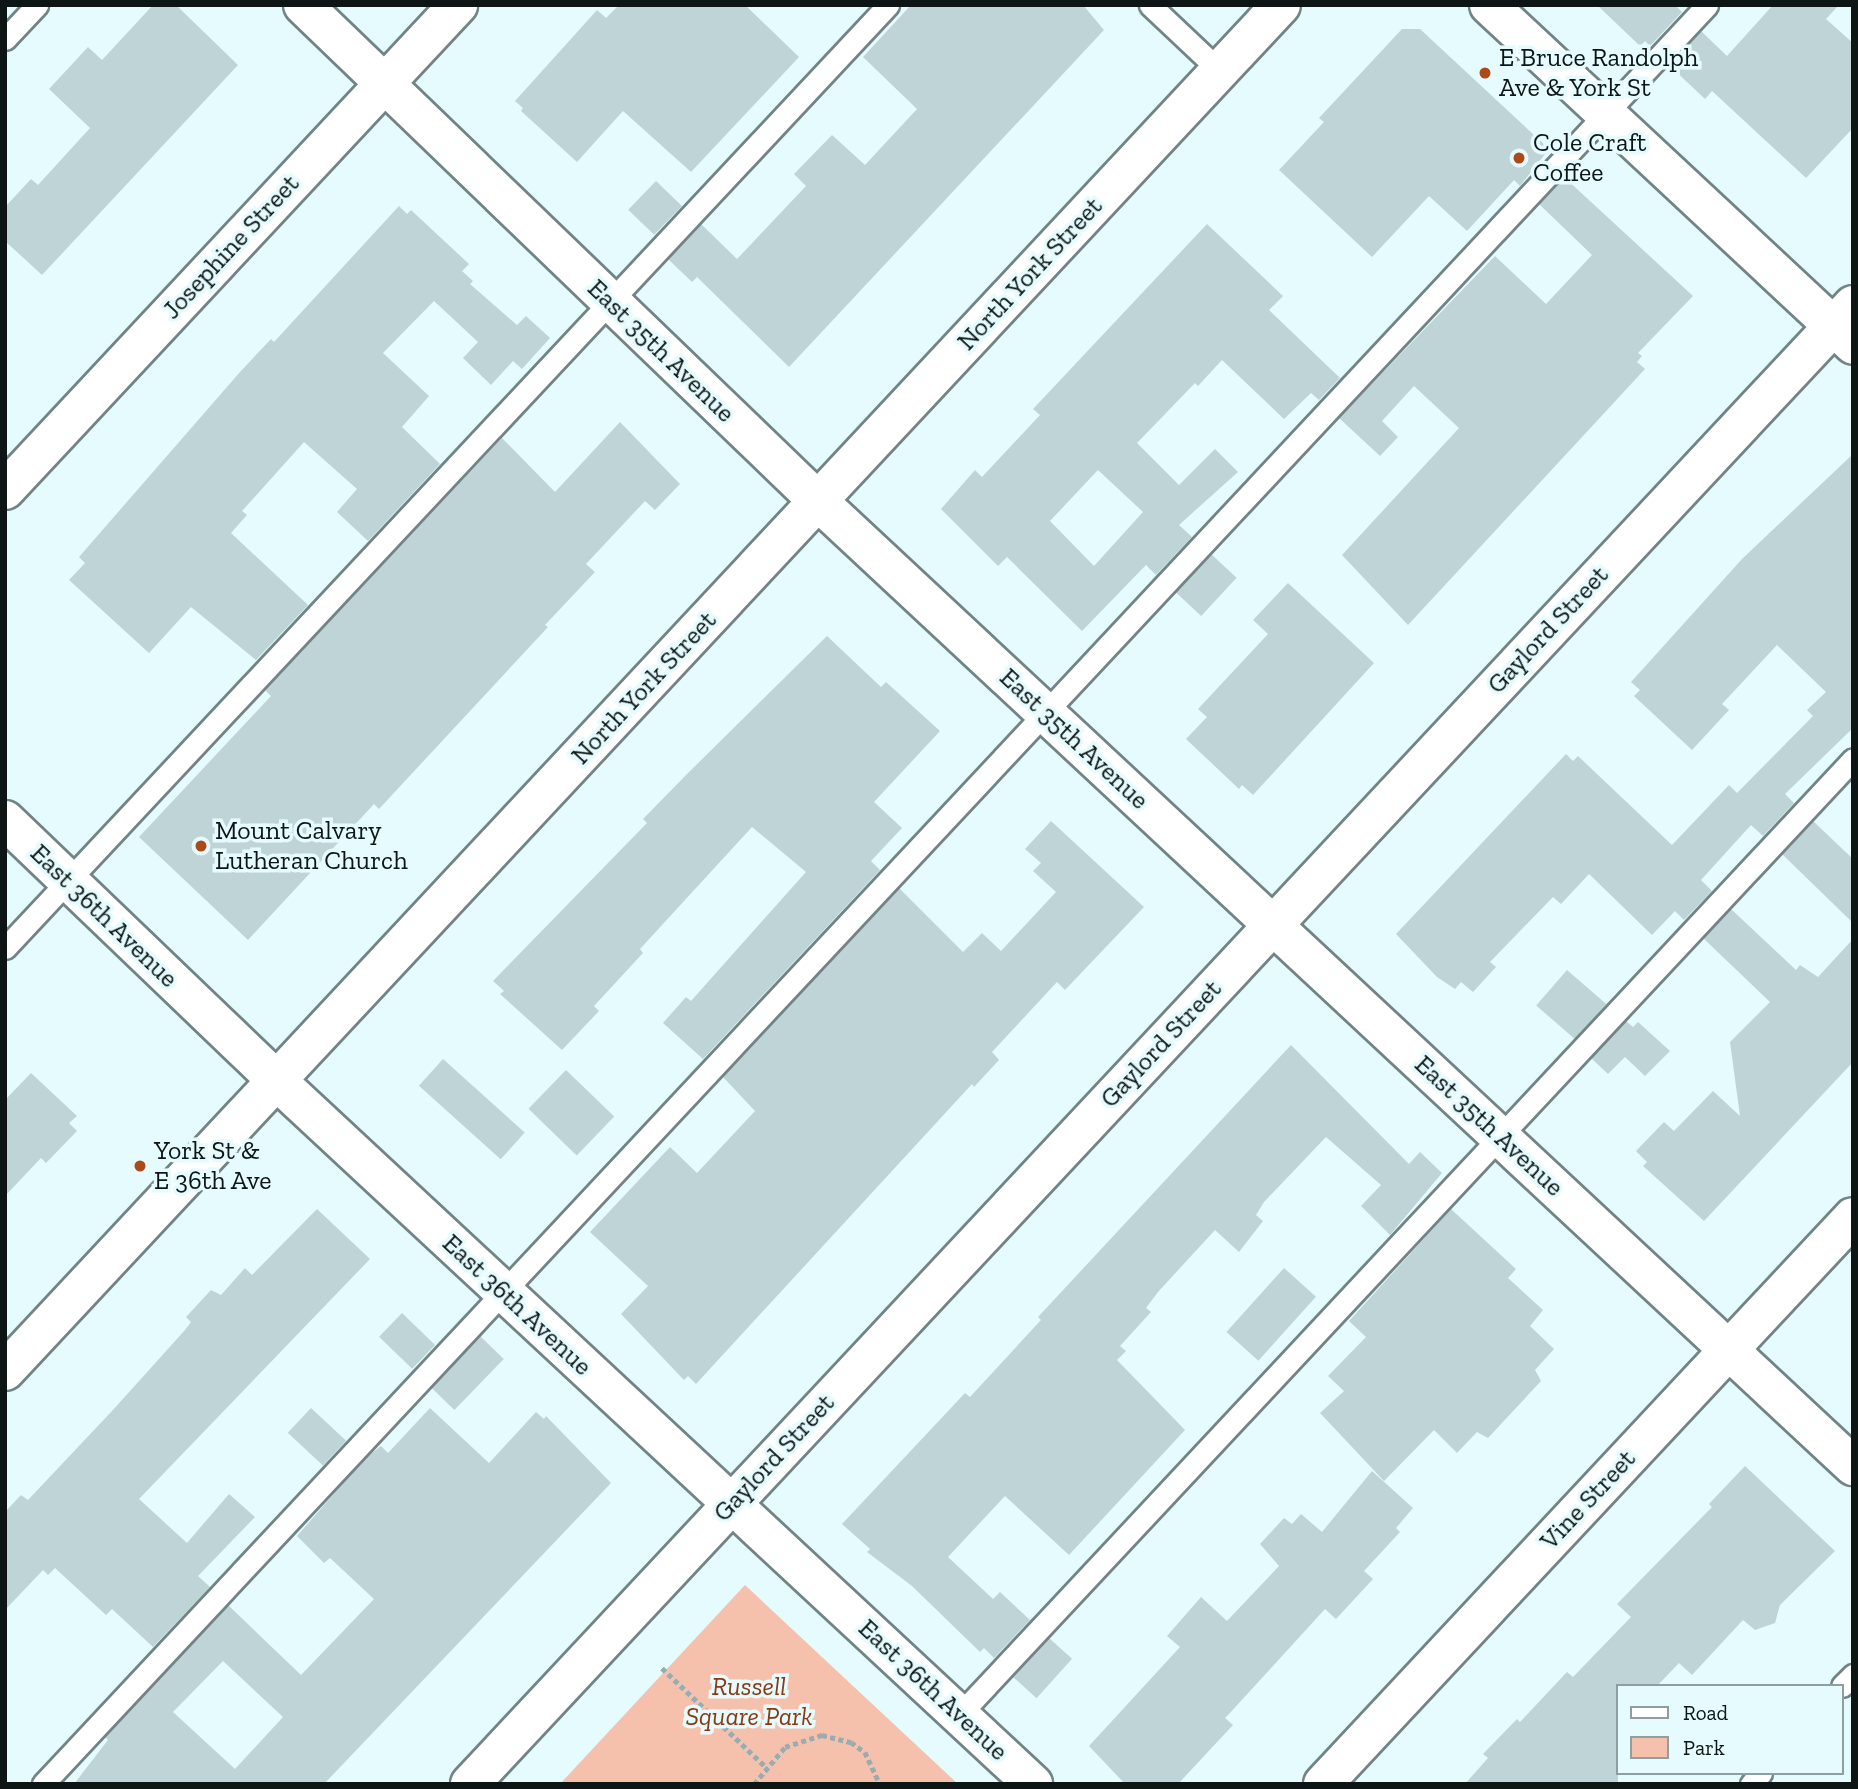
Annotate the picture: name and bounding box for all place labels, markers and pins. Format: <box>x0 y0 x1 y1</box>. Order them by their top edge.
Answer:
place label: E Bruce Randolph Ave & York St <box>1499 42 1698 104</box>
marker: E Bruce Randolph Ave & York St <box>1477 65 1493 81</box>
place label: Cole Craft Coffee <box>1533 127 1646 188</box>
marker: Cole Craft Coffee <box>1511 150 1527 166</box>
place label: Mount Calvary Lutheran Church <box>215 815 408 876</box>
marker: Mount Calvary Lutheran Church <box>193 838 209 854</box>
place label: York St & E 36th Ave <box>154 1135 272 1196</box>
marker: York St & E 36th Ave <box>132 1158 148 1174</box>

